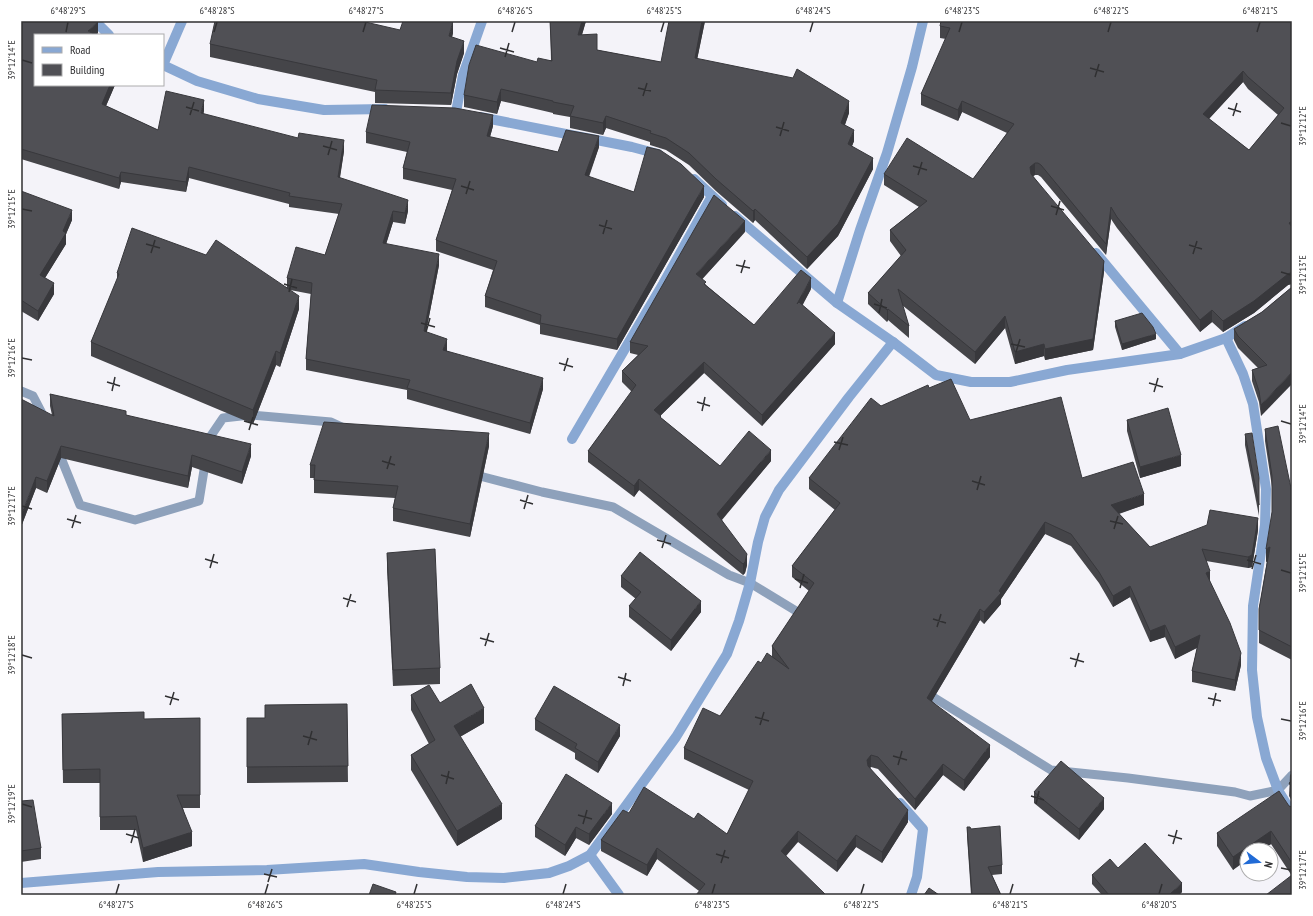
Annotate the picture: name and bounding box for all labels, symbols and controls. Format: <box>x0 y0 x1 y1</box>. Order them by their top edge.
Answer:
text: 6°48'29"S <box>51 4 85 17</box>
text: 6°48'28"S <box>200 4 234 17</box>
text: 6°48'27"S <box>349 4 383 17</box>
text: 6°48'26"S <box>498 4 532 17</box>
text: 6°48'25"S <box>647 4 681 17</box>
text: 6°48'24"S <box>796 4 830 17</box>
text: 6°48'23"S <box>945 4 979 17</box>
text: 6°48'22"S <box>1094 4 1128 17</box>
text: 6°48'21"S <box>1243 4 1277 17</box>
legend <box>34 34 164 86</box>
text: 39°12'14"E <box>5 40 18 80</box>
text: Road <box>70 42 90 57</box>
text: Building <box>70 62 105 77</box>
text: 39°12'12"E <box>1296 106 1309 146</box>
text: 39°12'15"E <box>5 189 18 229</box>
text: 39°12'13"E <box>1296 255 1309 295</box>
text: 39°12'16"E <box>5 338 18 378</box>
text: 39°12'14"E <box>1296 404 1309 444</box>
text: 39°12'17"E <box>5 486 18 526</box>
text: 39°12'15"E <box>1296 553 1309 593</box>
text: 39°12'18"E <box>5 635 18 675</box>
text: 39°12'16"E <box>1296 701 1309 741</box>
text: 39°12'19"E <box>5 784 18 824</box>
north arrow <box>1239 842 1279 882</box>
text: 39°12'17"E <box>1296 850 1309 890</box>
text: N <box>1261 860 1276 870</box>
text: 6°48'27"S <box>99 898 133 911</box>
text: 6°48'26"S <box>248 898 282 911</box>
text: 6°48'25"S <box>397 898 431 911</box>
text: 6°48'24"S <box>546 898 580 911</box>
text: 6°48'23"S <box>695 898 729 911</box>
text: 6°48'22"S <box>844 898 878 911</box>
text: 6°48'21"S <box>993 898 1027 911</box>
text: 6°48'20"S <box>1142 898 1176 911</box>

